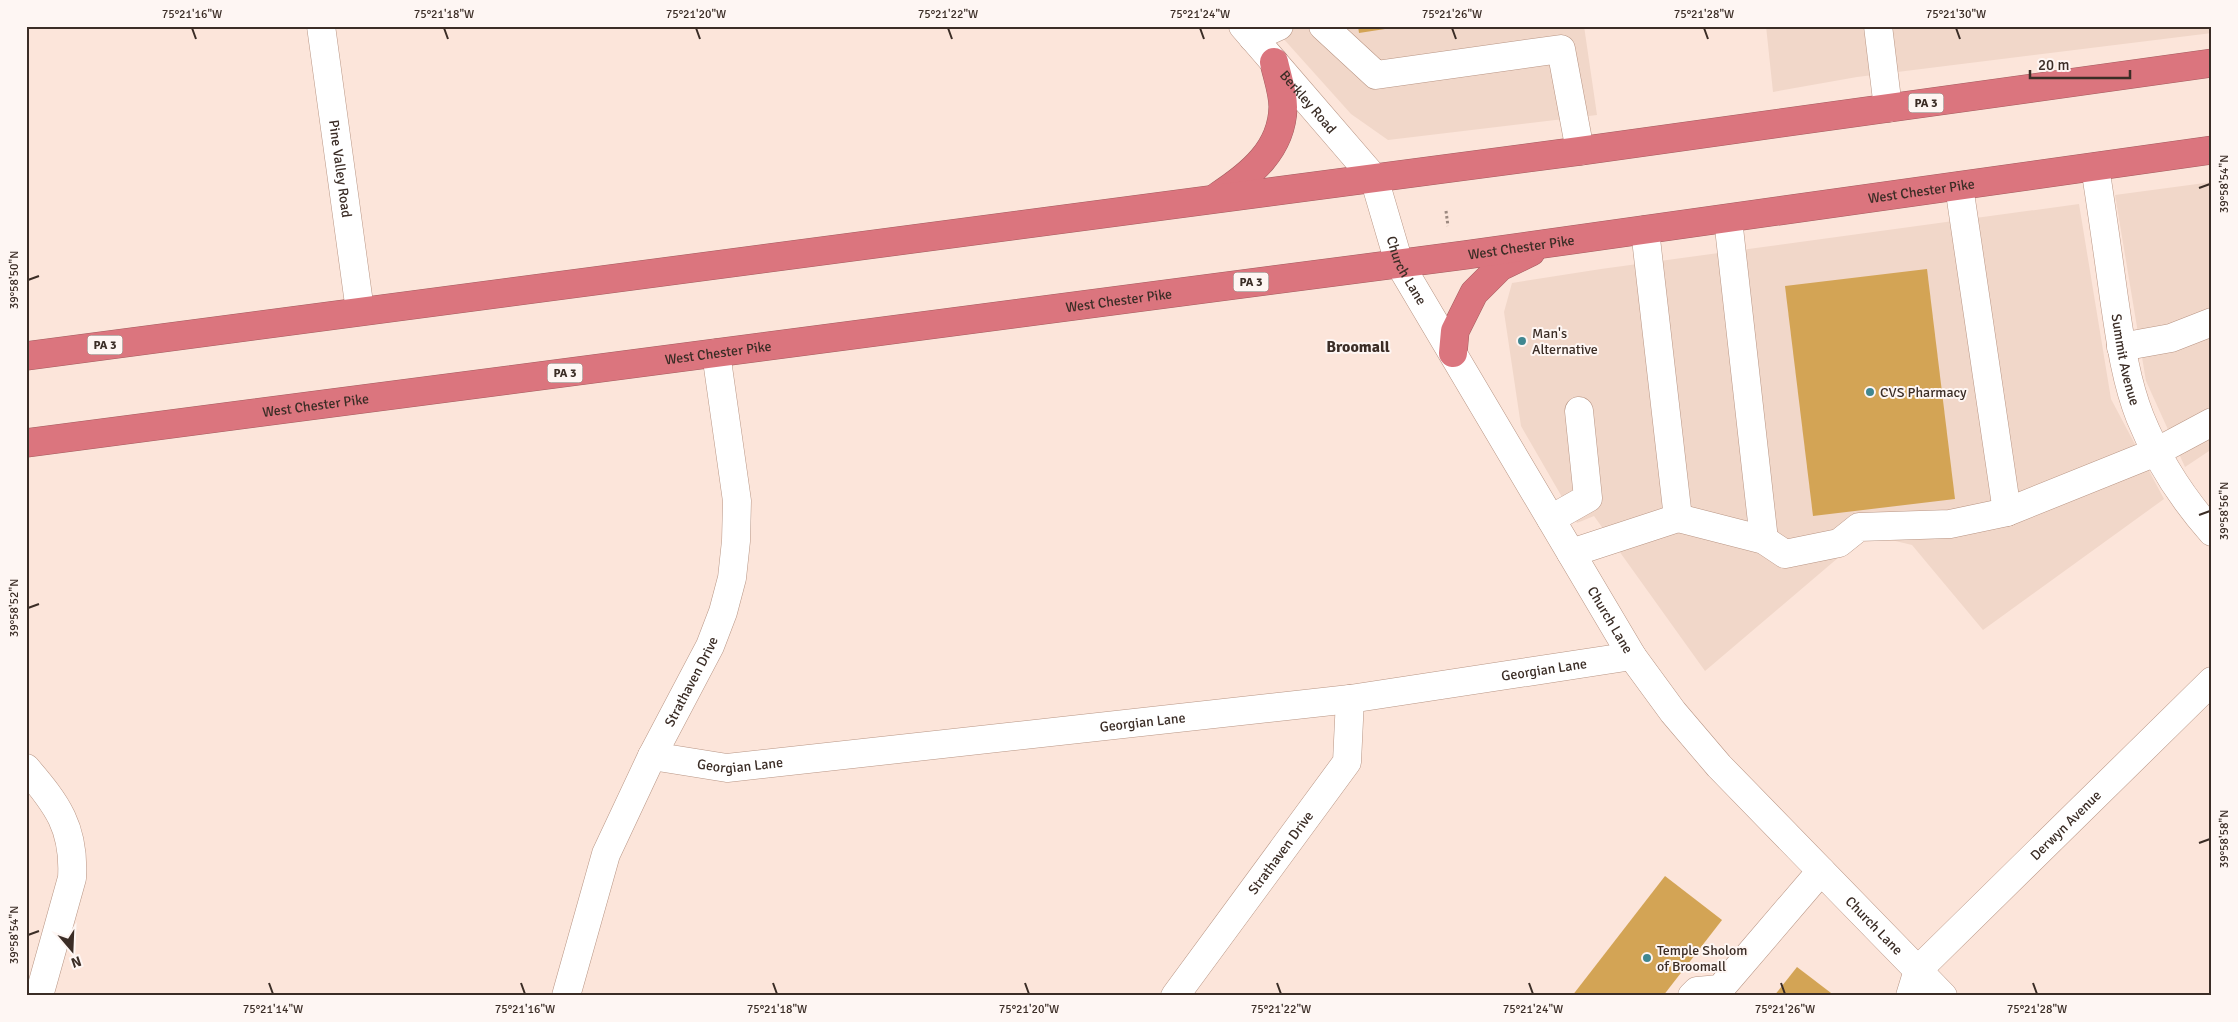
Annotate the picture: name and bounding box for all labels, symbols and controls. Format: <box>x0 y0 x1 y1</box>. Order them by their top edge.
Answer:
text: 75°21'16"W <box>162 7 222 22</box>
text: 75°21'18"W <box>414 7 474 22</box>
text: 75°21'20"W <box>666 7 726 22</box>
text: 75°21'22"W <box>918 7 978 22</box>
text: 75°21'24"W <box>1170 7 1230 22</box>
text: 75°21'26"W <box>1422 7 1482 22</box>
text: 75°21'28"W <box>1674 7 1734 22</box>
text: 75°21'30"W <box>1926 7 1986 22</box>
scale bar <box>2030 48 2130 80</box>
text: 20 m <box>2038 56 2069 74</box>
street label: Berkley Road <box>1276 67 1340 137</box>
road number: PA 3 <box>1908 94 1944 112</box>
street label: Pine Valley Road <box>325 119 356 219</box>
text: 39°58'54"N <box>2217 155 2232 213</box>
street label: West Chester Pike <box>1867 175 1976 207</box>
street label: West Chester Pike <box>1467 231 1576 263</box>
street label: Church Lane <box>1383 234 1430 308</box>
text: 39°58'50"N <box>7 251 22 309</box>
road number: PA 3 <box>1234 272 1268 292</box>
street label: West Chester Pike <box>1064 285 1173 316</box>
street label: Summit Avenue <box>2108 313 2144 408</box>
place label: Man's Alternative <box>1532 325 1598 358</box>
marker: Man's Alternative <box>1516 335 1528 347</box>
road number: PA 3 <box>88 336 122 354</box>
street label: West Chester Pike <box>664 337 772 368</box>
district label: Broomall <box>1326 337 1390 357</box>
road number: PA 3 <box>548 363 582 382</box>
place label: CVS Pharmacy <box>1880 384 1967 401</box>
marker: CVS Pharmacy <box>1864 386 1876 398</box>
street label: West Chester Pike <box>261 390 370 421</box>
text: 39°58'56"N <box>2217 482 2232 540</box>
text: 39°58'52"N <box>7 579 22 637</box>
street label: Church Lane <box>1584 583 1637 656</box>
street label: Strathaven Drive <box>661 634 721 729</box>
street label: Georgian Lane <box>1500 655 1588 684</box>
street label: Georgian Lane <box>1099 709 1186 735</box>
street label: Georgian Lane <box>696 753 784 777</box>
street label: Derwyn Avenue <box>2026 786 2105 864</box>
street label: Strathaven Drive <box>1244 807 1317 898</box>
text: 39°58'58"N <box>2217 810 2232 868</box>
street label: Church Lane <box>1842 893 1906 958</box>
text: 39°58'54"N <box>7 906 22 964</box>
north arrow <box>48 924 98 974</box>
place label: Temple Sholom of Broomall <box>1657 942 1747 975</box>
text: N <box>69 952 83 971</box>
marker: Temple Sholom of Broomall <box>1641 952 1653 964</box>
text: 75°21'14"W <box>243 1002 303 1017</box>
text: 75°21'16"W <box>495 1002 555 1017</box>
text: 75°21'18"W <box>747 1002 807 1017</box>
text: 75°21'20"W <box>999 1002 1059 1017</box>
text: 75°21'22"W <box>1251 1002 1311 1017</box>
text: 75°21'24"W <box>1503 1002 1563 1017</box>
text: 75°21'26"W <box>1755 1002 1815 1017</box>
text: 75°21'28"W <box>2007 1002 2067 1017</box>

